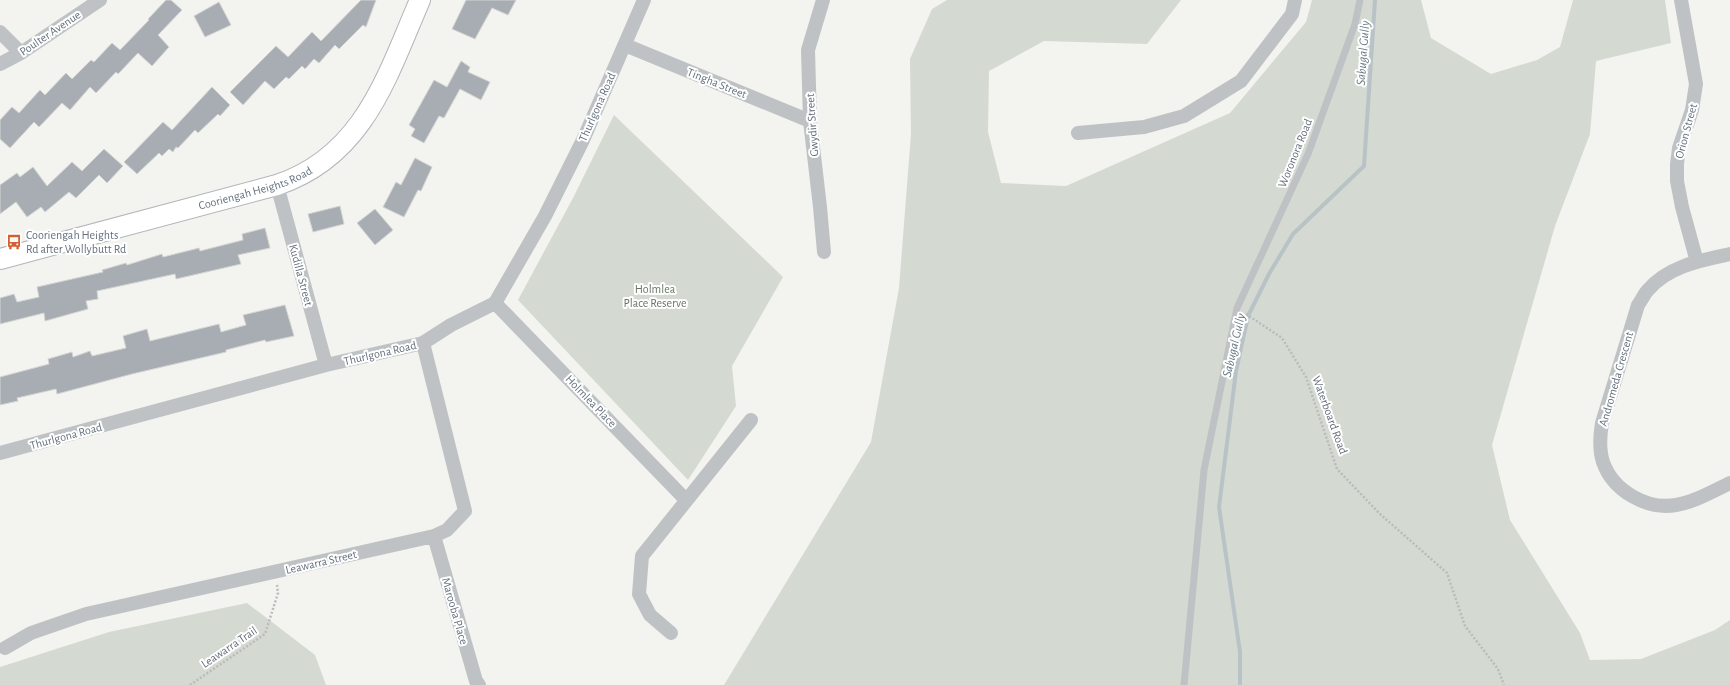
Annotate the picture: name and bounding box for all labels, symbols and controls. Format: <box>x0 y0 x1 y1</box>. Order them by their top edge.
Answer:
street label: Poulter Avenue <box>17 8 83 58</box>
water label: Sabugal Gully <box>1355 20 1372 86</box>
street label: Tingha Street <box>686 66 749 100</box>
street label: Thurlgona Road <box>576 71 618 143</box>
street label: Gwydir Street <box>804 93 821 157</box>
street label: Orion Street <box>1673 102 1699 160</box>
street label: Woronora Road <box>1276 117 1314 189</box>
street label: Cooriengah Heights Road <box>197 164 314 212</box>
place label: Cooriengah Heights Rd after Wollybutt Rd <box>26 229 126 256</box>
bus stop icon: Cooriengah Heights Rd after Wollybutt Rd <box>5 233 23 251</box>
street label: Kudilla Street <box>287 243 315 307</box>
park label: Holmlea Place Reserve <box>623 283 687 309</box>
water label: Sabugal Gully <box>1221 312 1248 378</box>
street label: Andromeda Crescent <box>1597 330 1635 428</box>
street label: Thurlgona Road <box>343 339 417 367</box>
street label: Holmlea Place <box>563 373 619 429</box>
street label: Waterboard Road <box>1310 374 1350 456</box>
street label: Thurlgona Road <box>29 421 103 451</box>
street label: Leawarra Street <box>284 548 358 576</box>
street label: Marooba Place <box>440 576 470 646</box>
street label: Leawarra Trail <box>199 624 259 670</box>

